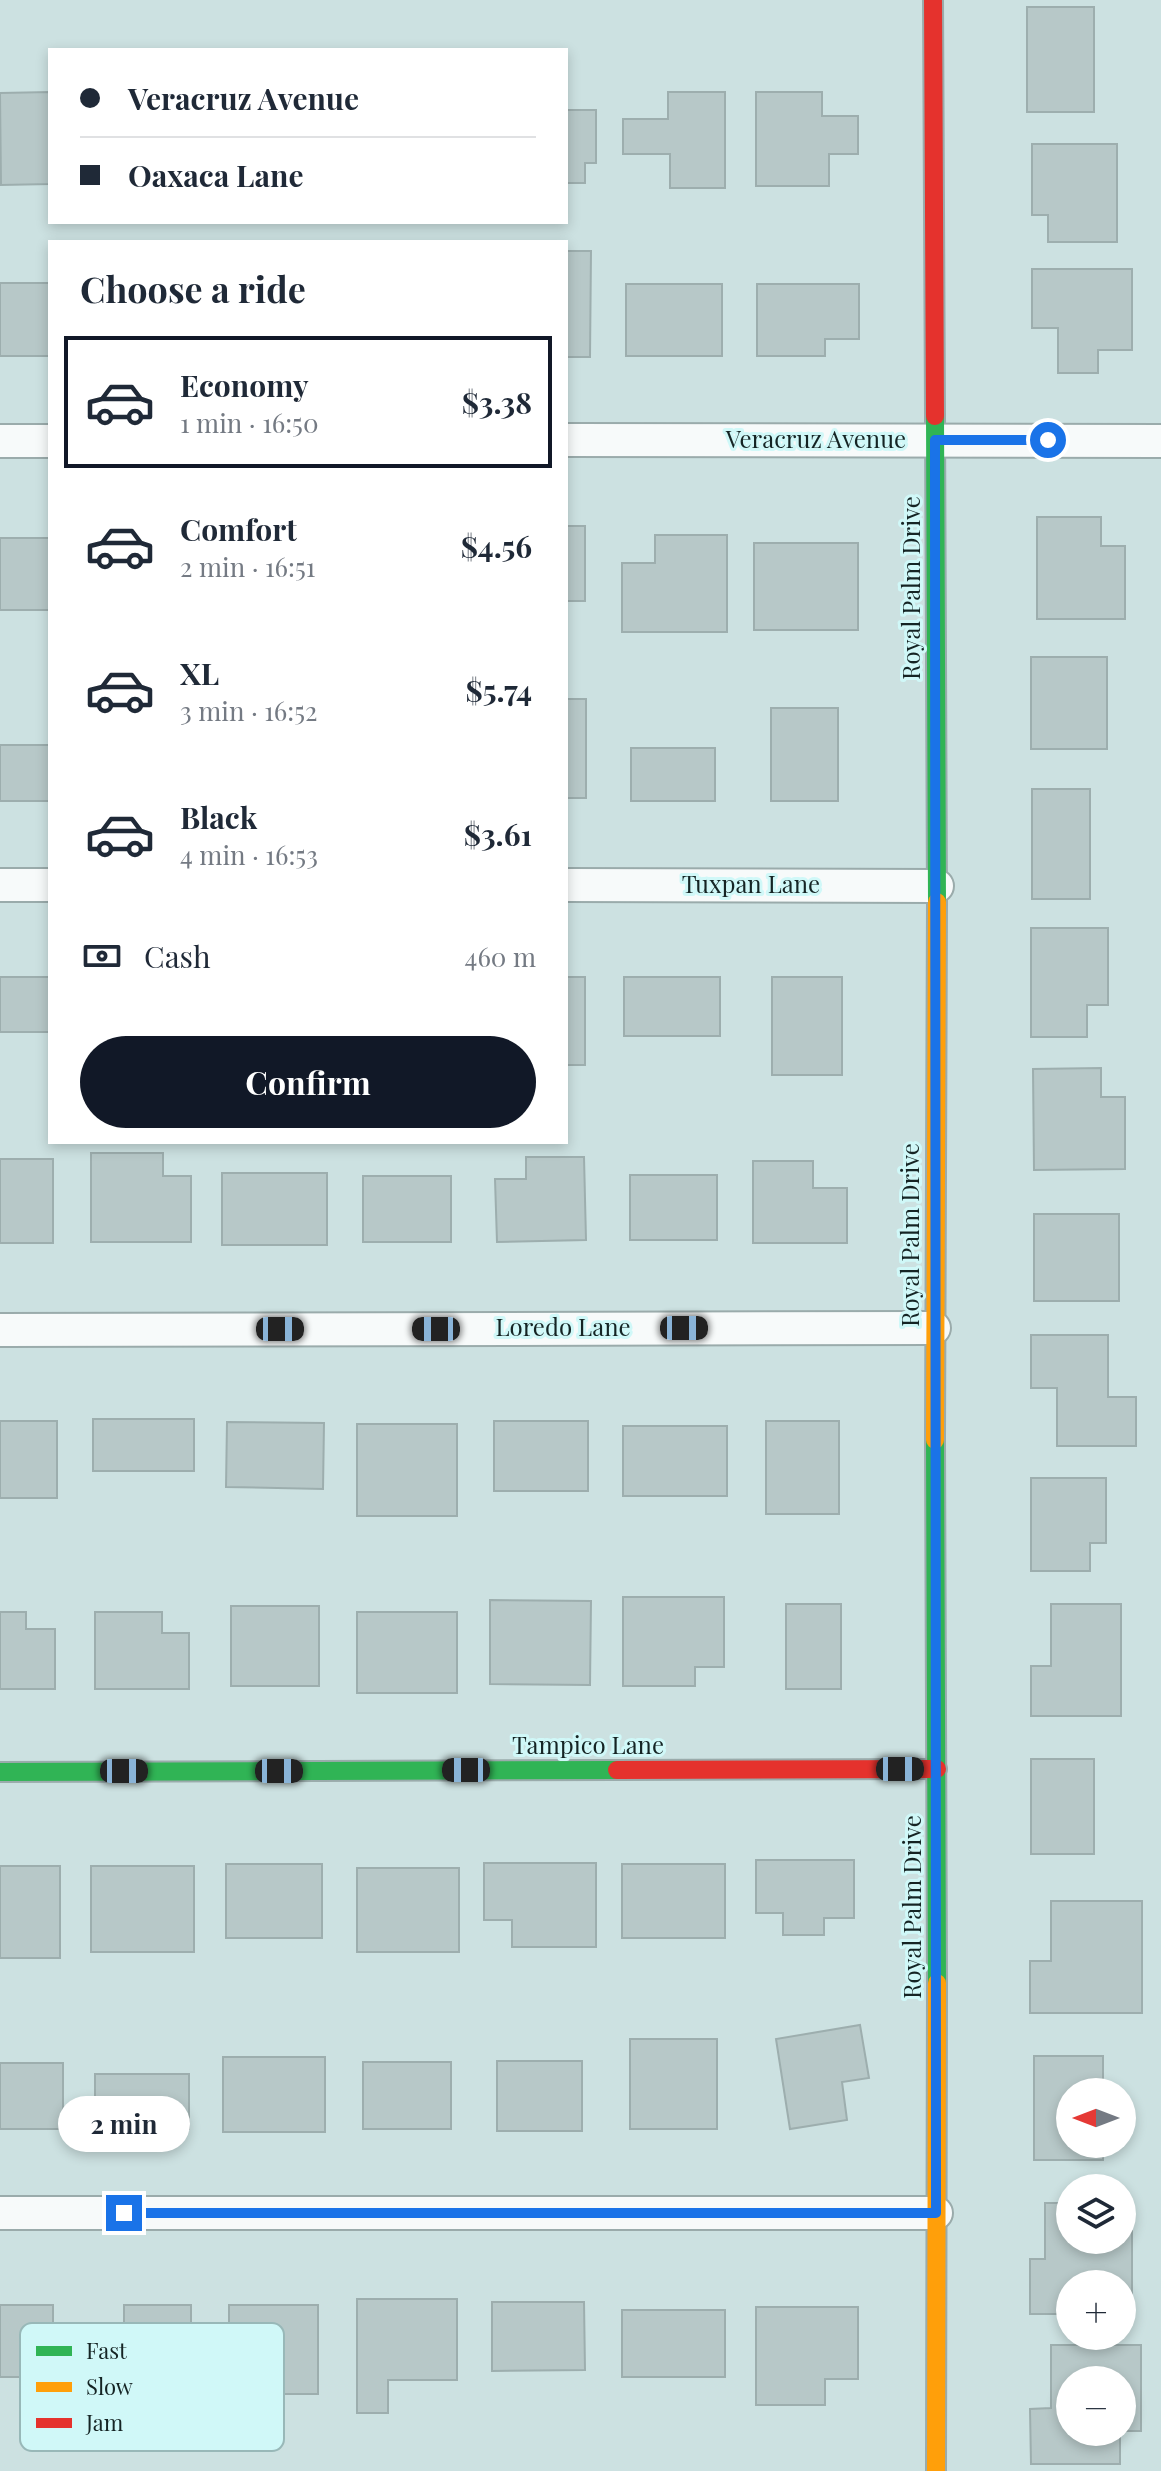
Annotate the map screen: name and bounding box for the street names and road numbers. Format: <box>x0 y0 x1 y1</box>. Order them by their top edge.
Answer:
street label: Veracruz Avenue <box>725 422 906 454</box>
street label: Royal Palm Drive <box>894 496 926 680</box>
street label: Tuxpan Lane <box>682 867 820 899</box>
street label: Royal Palm Drive <box>893 1143 925 1327</box>
street label: Loredo Lane <box>495 1310 631 1342</box>
street label: Tampico Lane <box>512 1728 664 1760</box>
street label: Royal Palm Drive <box>895 1815 927 1999</box>

